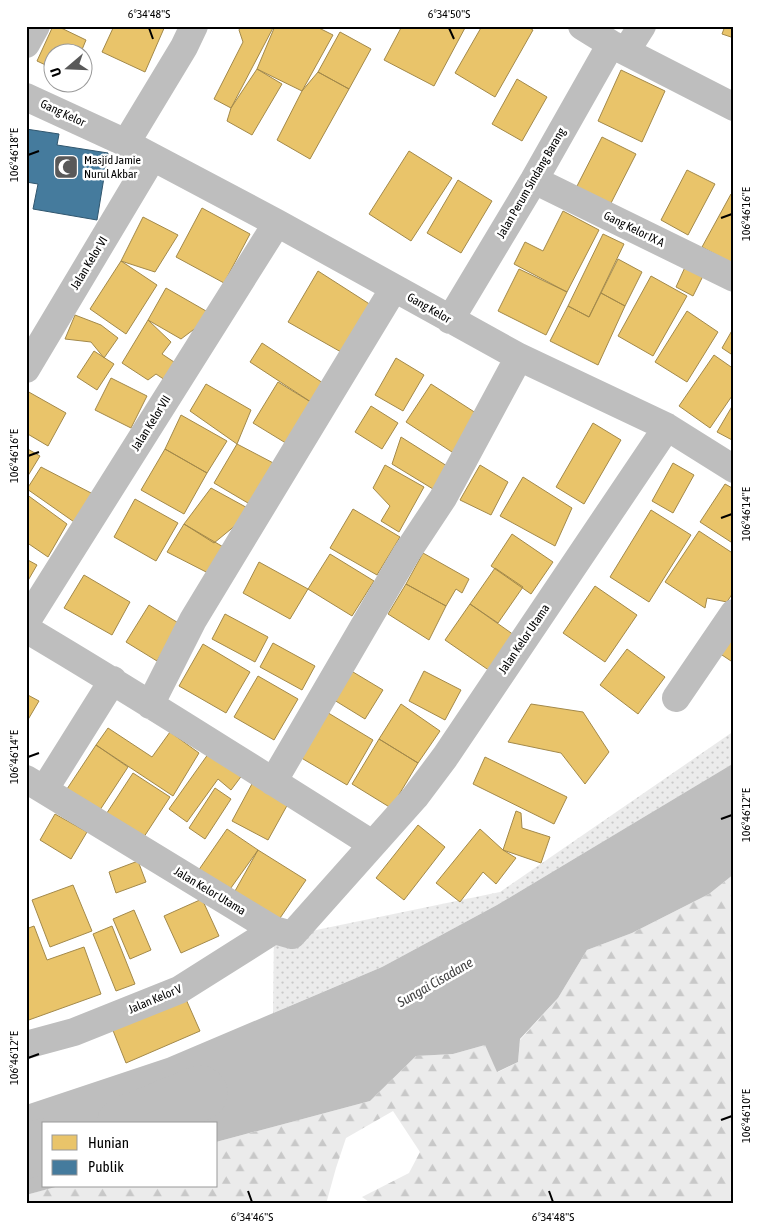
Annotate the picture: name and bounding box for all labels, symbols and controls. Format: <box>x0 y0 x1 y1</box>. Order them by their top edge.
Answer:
text: 6°34'48"S <box>128 7 170 21</box>
text: 6°34'50"S <box>428 7 470 21</box>
north arrow <box>42 42 92 92</box>
text: U <box>47 66 65 79</box>
street label: Gang Kelor <box>38 97 88 130</box>
street label: Jalan Perum Sindang Barang <box>494 125 569 241</box>
text: 106°46'18"E <box>7 128 21 182</box>
place label: Masjid Jamie Nurul Akbar <box>84 153 141 181</box>
mosque icon: Masjid Jamie Nurul Akbar <box>53 154 79 180</box>
text: 106°46'16"E <box>739 187 753 241</box>
street label: Gang Kelor IX A <box>601 208 667 250</box>
street label: Jalan Kelor VI <box>68 234 110 292</box>
street label: Gang Kelor <box>405 290 454 326</box>
street label: Jalan Kelor VII <box>128 393 174 453</box>
text: 106°46'16"E <box>7 429 21 483</box>
text: 106°46'14"E <box>739 487 753 541</box>
street label: Jalan Kelor Utama <box>496 602 552 676</box>
text: 106°46'14"E <box>7 730 21 784</box>
text: 106°46'12"E <box>739 788 753 842</box>
street label: Jalan Kelor Utama <box>172 864 248 918</box>
water label: Sungai Cisadane <box>393 954 476 1011</box>
street label: Jalan Kelor V <box>126 981 184 1016</box>
text: 106°46'12"E <box>7 1031 21 1085</box>
text: 106°46'10"E <box>739 1089 753 1143</box>
legend <box>42 1122 218 1188</box>
text: Hunian <box>88 1134 129 1151</box>
text: Publik <box>88 1158 124 1175</box>
text: 6°34'46"S <box>231 1210 273 1224</box>
text: 6°34'48"S <box>532 1210 574 1224</box>

